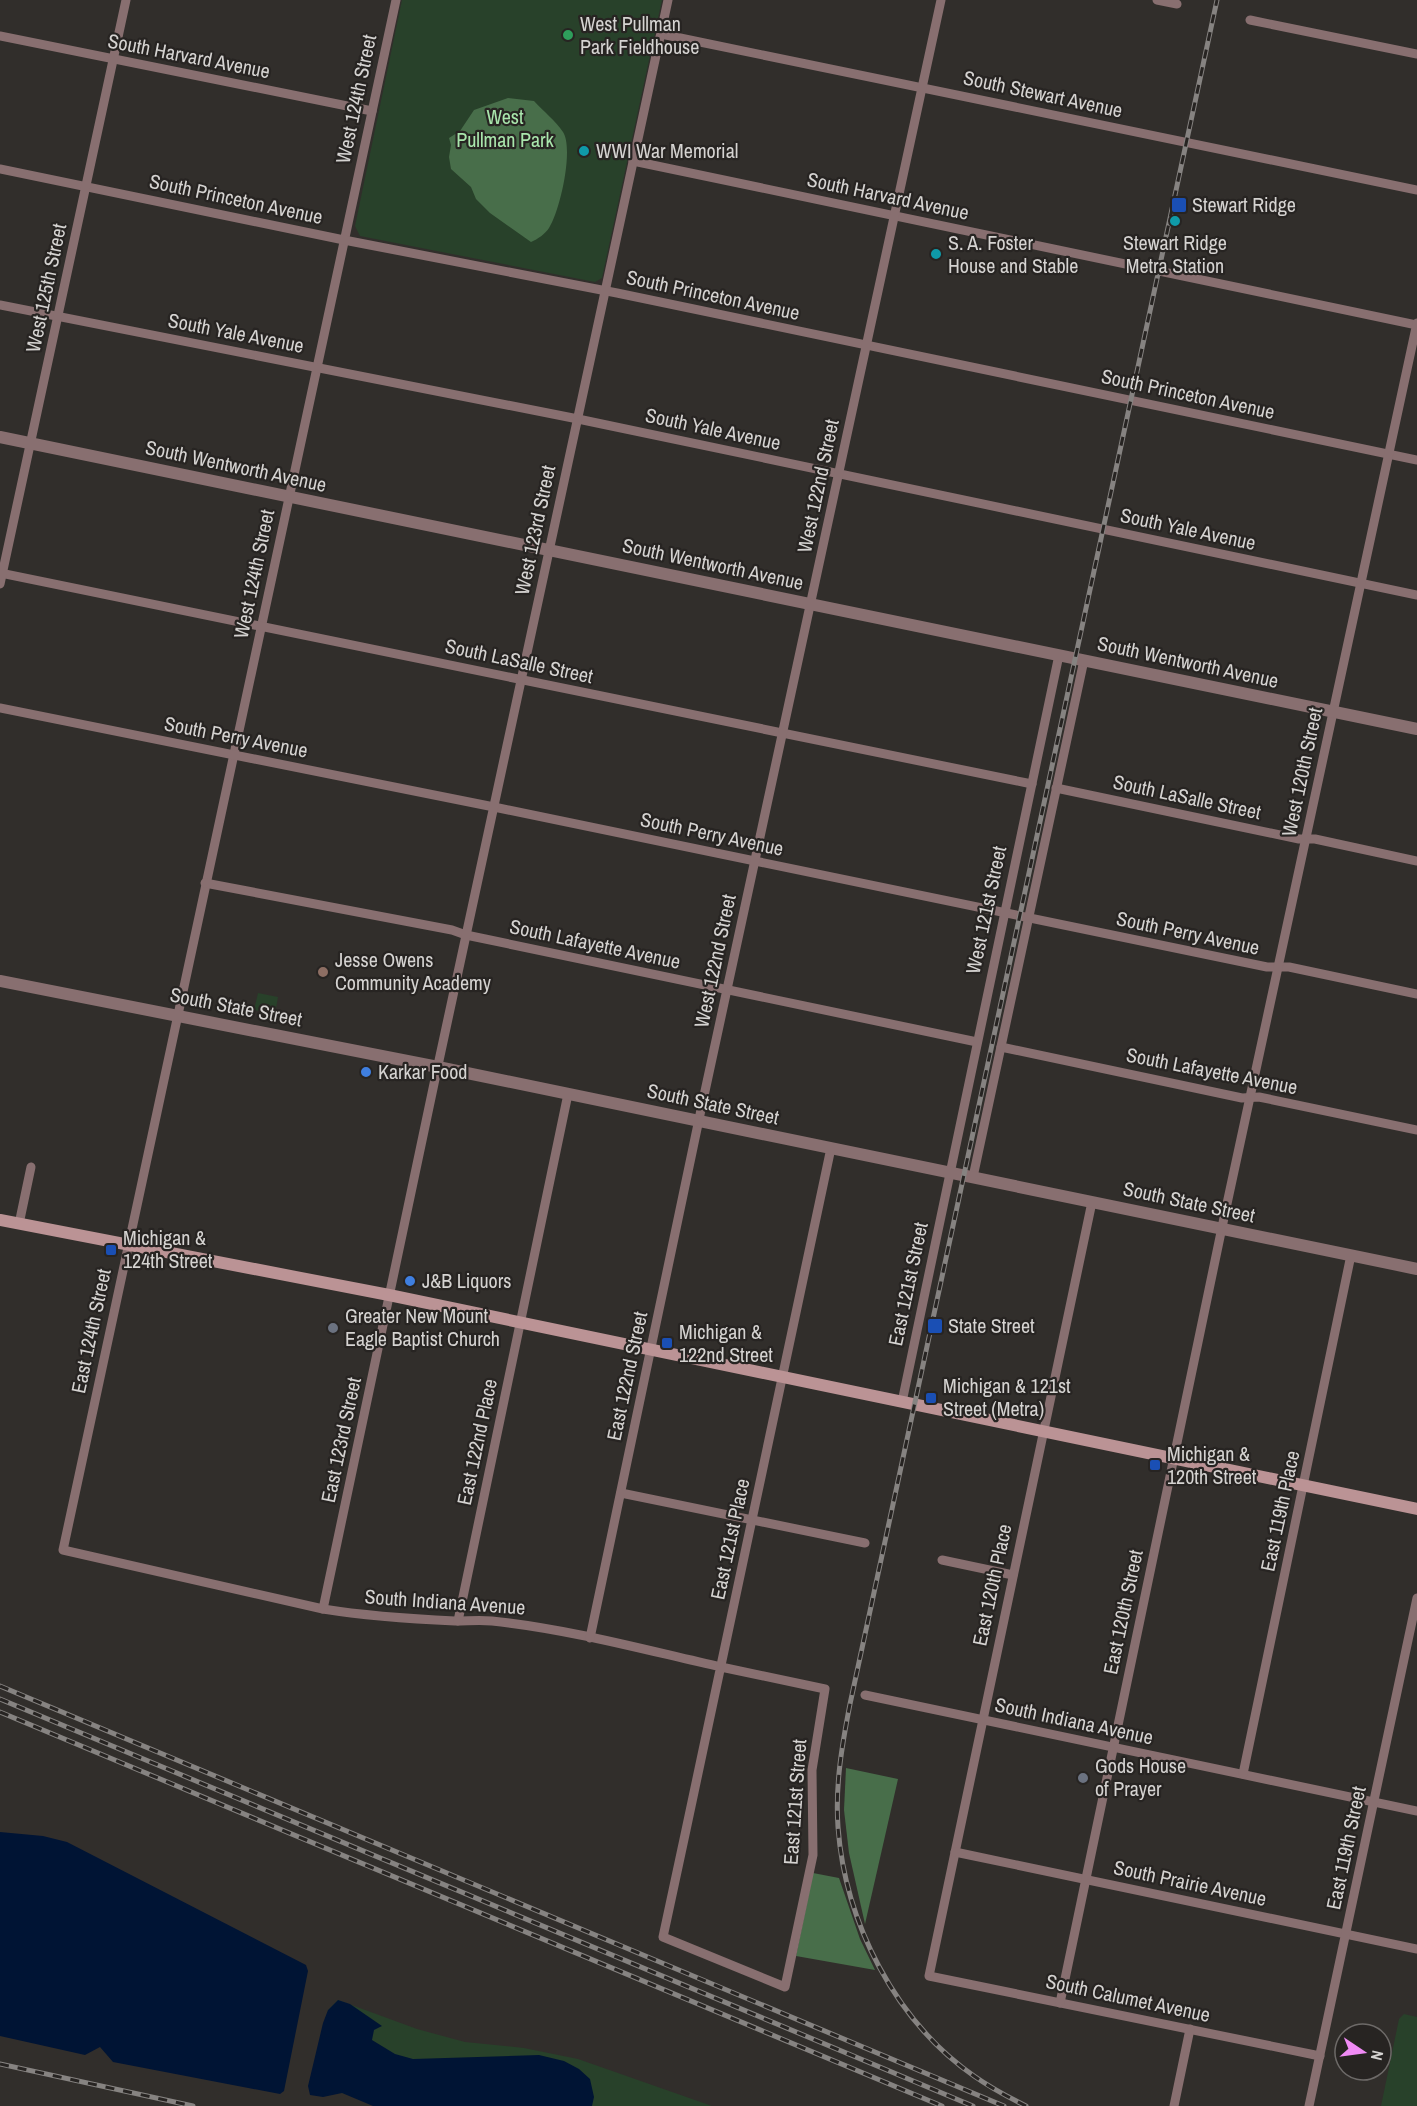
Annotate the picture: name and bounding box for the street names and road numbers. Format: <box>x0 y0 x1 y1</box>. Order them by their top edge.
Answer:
street label: South Harvard Avenue <box>106 27 273 84</box>
street label: West 124th Street <box>329 32 382 166</box>
street label: South Stewart Avenue <box>961 63 1125 124</box>
street label: South Harvard Avenue <box>805 165 971 226</box>
street label: South Princeton Avenue <box>147 167 325 230</box>
street label: West 125th Street <box>19 221 72 355</box>
street label: South Princeton Avenue <box>624 263 802 326</box>
street label: South Yale Avenue <box>166 306 306 359</box>
street label: South Princeton Avenue <box>1099 362 1277 425</box>
street label: South Yale Avenue <box>643 401 783 456</box>
street label: West 122nd Street <box>790 416 845 555</box>
street label: South Wentworth Avenue <box>143 433 329 498</box>
street label: West 123rd Street <box>508 462 562 597</box>
street label: South Yale Avenue <box>1118 501 1258 556</box>
street label: West 124th Street <box>227 507 280 641</box>
street label: South Wentworth Avenue <box>620 531 806 596</box>
street label: South Wentworth Avenue <box>1095 629 1281 694</box>
street label: South LaSalle Street <box>443 632 596 689</box>
street label: West 120th Street <box>1275 705 1328 839</box>
street label: South Perry Avenue <box>162 709 310 764</box>
street label: South LaSalle Street <box>1111 768 1264 825</box>
street label: South Perry Avenue <box>638 805 786 862</box>
street label: West 121st Street <box>959 843 1012 976</box>
street label: West 122nd Street <box>687 891 742 1030</box>
street label: South Perry Avenue <box>1114 904 1262 961</box>
street label: South Lafayette Avenue <box>507 912 683 975</box>
street label: South State Street <box>168 980 305 1033</box>
street label: South Lafayette Avenue <box>1124 1041 1300 1100</box>
street label: South State Street <box>645 1076 782 1131</box>
street label: South State Street <box>1121 1174 1258 1229</box>
street label: East 121st Street <box>881 1219 934 1348</box>
street label: East 124th Street <box>64 1266 117 1396</box>
street label: East 122nd Street <box>600 1308 653 1443</box>
street label: East 123rd Street <box>314 1374 367 1505</box>
street label: East 122nd Place <box>450 1376 503 1508</box>
street label: East 119th Place <box>1254 1448 1305 1574</box>
street label: East 121st Place <box>704 1476 756 1602</box>
street label: East 120th Place <box>965 1521 1018 1648</box>
street label: East 120th Street <box>1096 1547 1149 1677</box>
street label: South Indiana Avenue <box>364 1582 526 1621</box>
street label: South Indiana Avenue <box>992 1691 1156 1750</box>
street label: East 121st Street <box>777 1738 812 1866</box>
street label: East 119th Street <box>1319 1783 1372 1912</box>
street label: South Prairie Avenue <box>1111 1853 1269 1912</box>
street label: South Calumet Avenue <box>1043 1967 1213 2028</box>

